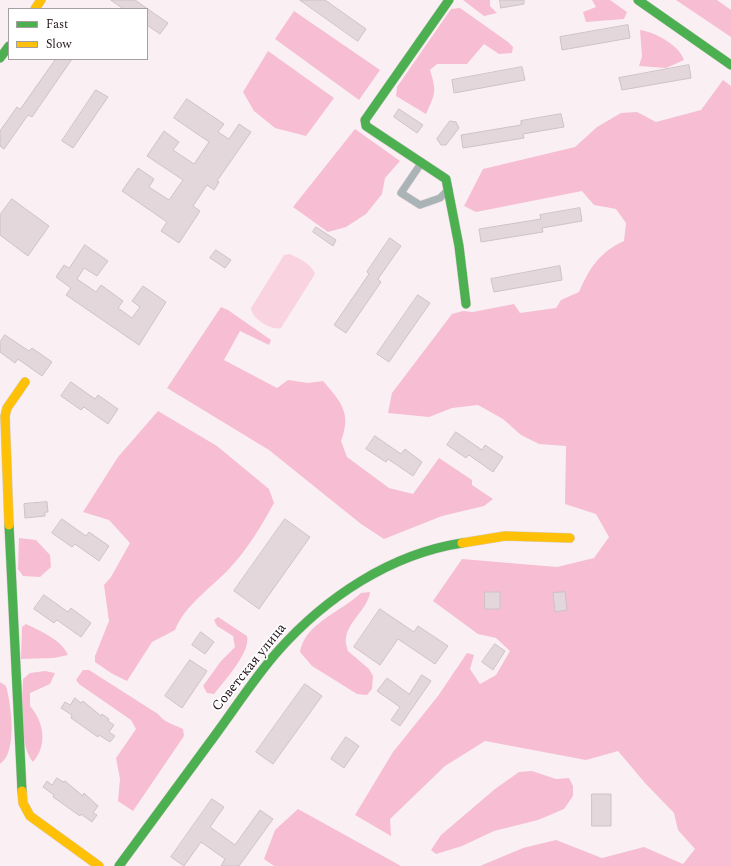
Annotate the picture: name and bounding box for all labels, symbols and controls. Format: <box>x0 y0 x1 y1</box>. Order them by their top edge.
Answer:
legend <box>8 8 148 60</box>
text: Fast <box>46 15 68 34</box>
text: Slow <box>46 35 71 54</box>
street label: Советская улица <box>209 621 291 715</box>

